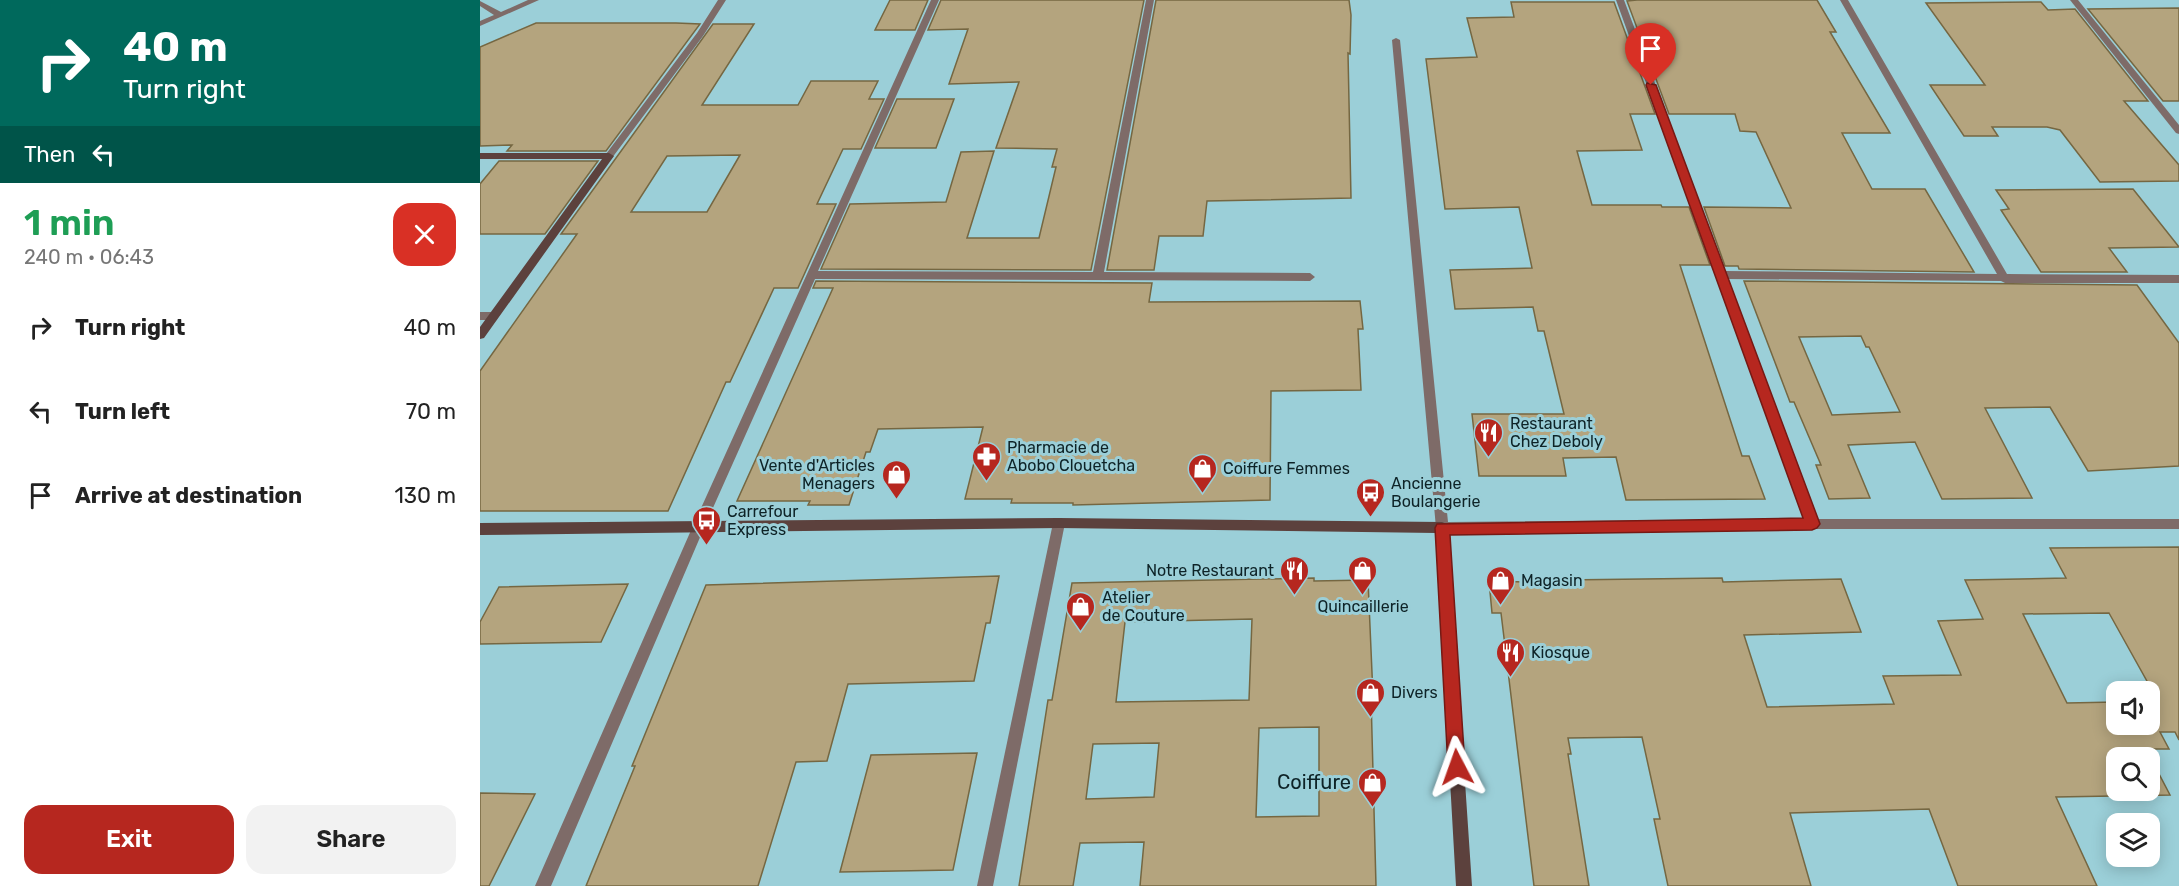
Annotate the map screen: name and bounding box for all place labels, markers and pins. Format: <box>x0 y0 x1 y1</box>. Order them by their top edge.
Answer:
pin <box>1625 23 1676 85</box>
place label: Restaurant Chez Deboly <box>1510 414 1603 451</box>
restaurant icon: Restaurant Chez Deboly <box>1473 416 1505 458</box>
place label: Pharmacie de Abobo Clouetcha <box>1007 438 1135 475</box>
pharmacy icon: Pharmacie de Abobo Clouetcha <box>970 440 1002 482</box>
shop icon: Coiffure Femmes <box>1186 452 1218 494</box>
place label: Vente d'Articles Menagers <box>759 456 875 493</box>
shop icon: Vente d'Articles Menagers <box>880 458 912 500</box>
place label: Coiffure Femmes <box>1223 459 1350 478</box>
place label: Ancienne Boulangerie <box>1391 474 1480 511</box>
bus stop icon: Ancienne Boulangerie <box>1354 476 1386 518</box>
place label: Carrefour Express <box>727 502 798 539</box>
bus stop icon: Carrefour Express <box>690 504 722 546</box>
restaurant icon: Notre Restaurant <box>1279 554 1311 596</box>
shop icon: Quincaillerie <box>1347 554 1379 596</box>
place label: Notre Restaurant <box>1146 561 1274 580</box>
shop icon: Magasin <box>1484 564 1516 606</box>
place label: Magasin <box>1521 571 1583 590</box>
place label: Atelier de Couture <box>1102 588 1185 625</box>
shop icon: Atelier de Couture <box>1065 590 1097 632</box>
place label: Quincaillerie <box>1317 597 1409 616</box>
restaurant icon: Kiosque <box>1494 636 1526 678</box>
place label: Kiosque <box>1531 643 1590 662</box>
shop icon: Divers <box>1354 676 1386 718</box>
place label: Divers <box>1391 683 1438 702</box>
shop icon: Coiffure <box>1356 766 1388 808</box>
place label: Coiffure <box>1277 770 1351 794</box>

